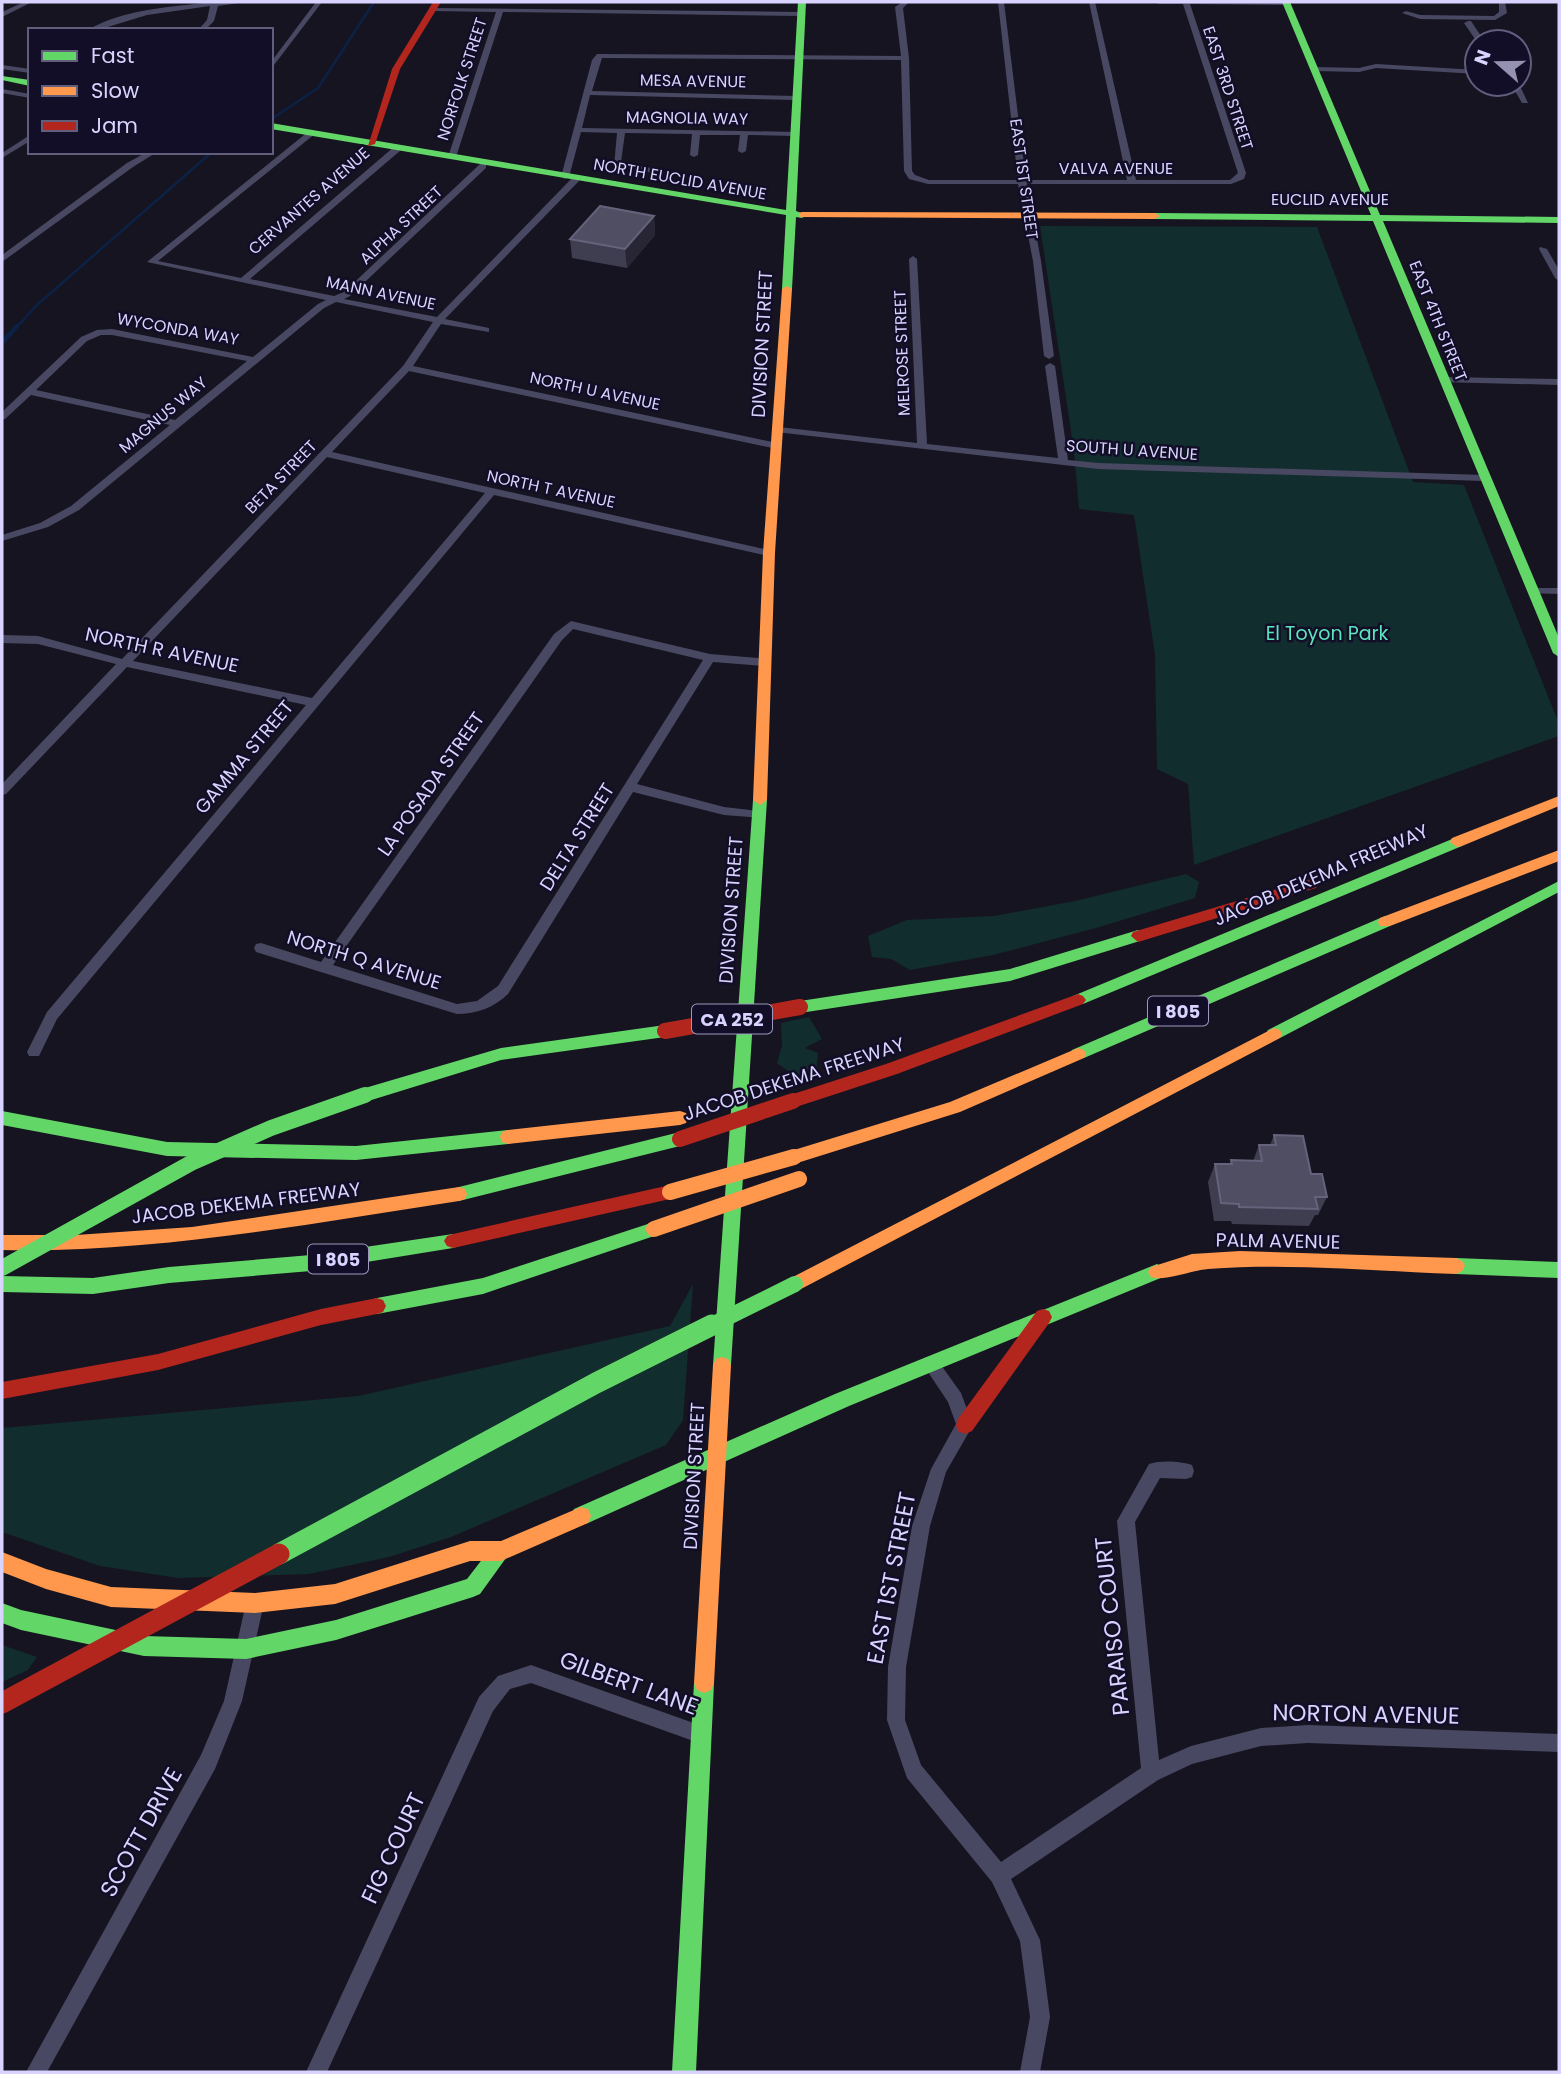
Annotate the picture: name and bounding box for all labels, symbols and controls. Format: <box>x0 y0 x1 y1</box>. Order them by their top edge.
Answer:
street label: NORFOLK STREET <box>431 14 493 143</box>
street label: EAST 3RD STREET <box>1197 23 1259 153</box>
legend <box>28 28 273 154</box>
north arrow <box>1463 28 1533 98</box>
text: Fast <box>91 41 134 70</box>
text: N <box>1467 46 1498 69</box>
street label: MESA AVENUE <box>640 69 746 93</box>
text: Slow <box>91 76 139 105</box>
street label: MAGNOLIA WAY <box>626 105 749 131</box>
text: Jam <box>91 111 138 140</box>
street label: EAST 1ST STREET <box>1004 117 1044 241</box>
street label: CERVANTES AVENUE <box>243 142 375 260</box>
street label: NORTH EUCLID AVENUE <box>592 152 768 206</box>
street label: VALVA AVENUE <box>1059 157 1173 180</box>
street label: ALPHA STREET <box>354 180 448 270</box>
street label: EUCLID AVENUE <box>1271 188 1389 211</box>
street label: EAST 4TH STREET <box>1403 257 1473 385</box>
street label: MANN AVENUE <box>324 270 438 316</box>
street label: DIVISION STREET <box>745 270 779 418</box>
street label: MELROSE STREET <box>888 289 916 416</box>
street label: WYCONDA WAY <box>115 307 241 351</box>
street label: NORTH U AVENUE <box>528 366 662 416</box>
street label: MAGNUS WAY <box>114 371 212 459</box>
street label: SOUTH U AVENUE <box>1065 434 1199 466</box>
street label: BETA STREET <box>240 435 322 519</box>
street label: NORTH T AVENUE <box>485 464 617 514</box>
park label: El Toyon Park <box>1266 620 1389 647</box>
street label: NORTH R AVENUE <box>83 621 241 679</box>
street label: GAMMA STREET <box>188 694 300 820</box>
street label: LA POSADA STREET <box>371 707 491 861</box>
street label: DELTA STREET <box>533 778 621 896</box>
street label: JACOB DEKEMA FREEWAY <box>1209 817 1433 933</box>
street label: DIVISION STREET <box>712 835 750 985</box>
street label: NORTH Q AVENUE <box>284 924 444 996</box>
road number: I 805 <box>1148 996 1208 1026</box>
road number: CA 252 <box>692 1004 772 1034</box>
street label: JACOB DEKEMA FREEWAY <box>680 1030 908 1128</box>
street label: JACOB DEKEMA FREEWAY <box>130 1176 362 1230</box>
street label: PALM AVENUE <box>1215 1226 1341 1256</box>
road number: I 805 <box>308 1244 368 1274</box>
street label: DIVISION STREET <box>677 1402 711 1550</box>
street label: EAST 1ST STREET <box>859 1489 923 1667</box>
street label: PARAISO COURT <box>1087 1535 1137 1717</box>
street label: GILBERT LANE <box>555 1643 703 1723</box>
street label: NORTON AVENUE <box>1272 1696 1460 1732</box>
street label: SCOTT DRIVE <box>92 1761 190 1903</box>
street label: FIG COURT <box>353 1787 433 1909</box>

